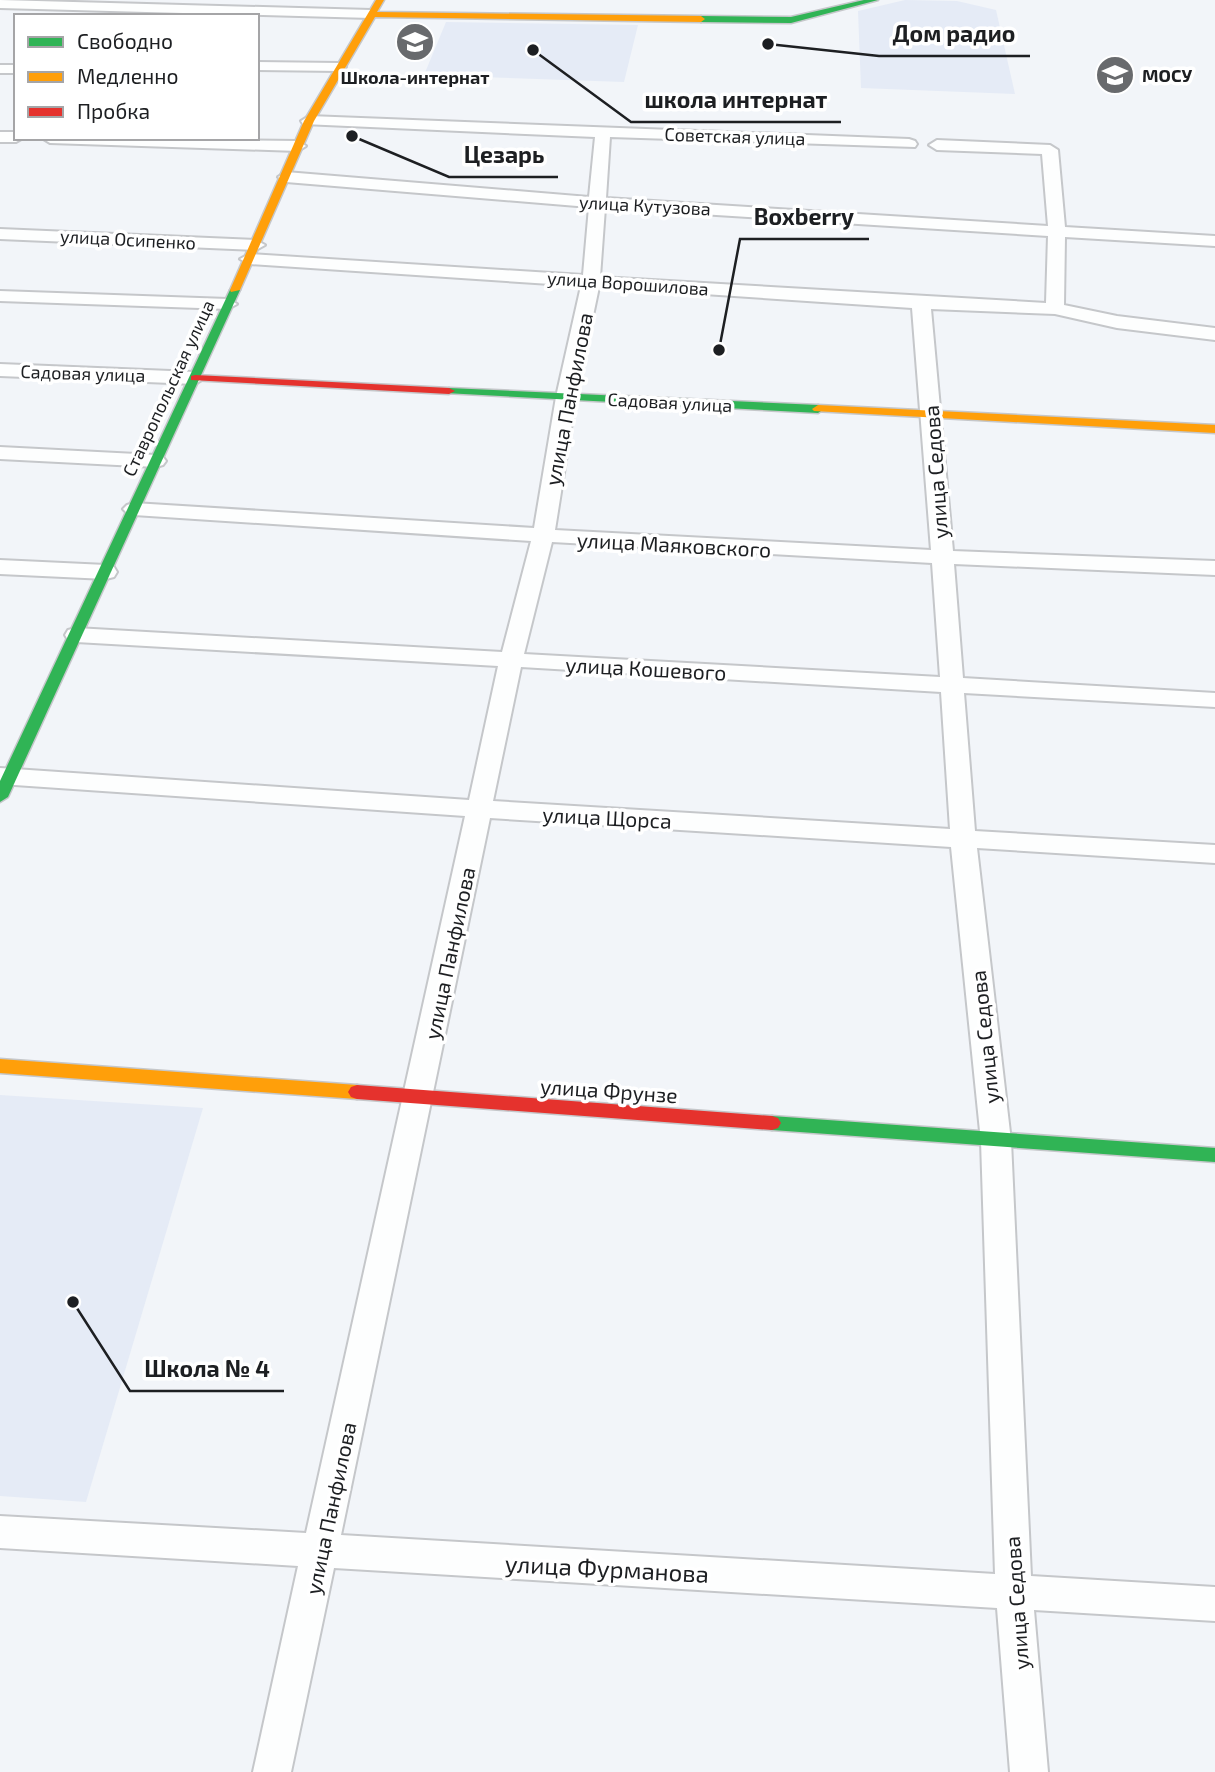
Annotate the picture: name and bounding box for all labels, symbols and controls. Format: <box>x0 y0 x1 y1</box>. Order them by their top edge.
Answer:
callout: Дом радио <box>879 12 1030 56</box>
legend <box>14 14 259 140</box>
text: Дом радио <box>893 19 1015 47</box>
school or university icon: Школа-интернат <box>394 21 436 63</box>
text: Свободно <box>77 28 173 53</box>
school or university icon: МОСУ <box>1094 54 1136 96</box>
text: Медленно <box>77 63 179 88</box>
place label: МОСУ <box>1142 64 1193 86</box>
place label: Школа-интернат <box>340 66 490 88</box>
callout: школа интернат <box>631 78 841 122</box>
text: школа интернат <box>645 85 828 113</box>
text: Пробка <box>77 98 150 123</box>
street label: Советская улица <box>664 123 806 149</box>
callout: Цезарь <box>449 133 558 177</box>
text: Цезарь <box>464 140 544 168</box>
street label: улица Кутузова <box>579 191 711 219</box>
callout: Boxberry <box>740 195 869 239</box>
text: Boxberry <box>754 202 854 230</box>
street label: улица Осипенко <box>59 224 197 254</box>
street label: улица Ворошилова <box>546 266 710 300</box>
street label: Ставропольская улица <box>117 296 219 480</box>
street label: улица Панфилова <box>539 310 598 488</box>
street label: Садовая улица <box>20 360 146 386</box>
street label: Садовая улица <box>607 388 733 416</box>
street label: улица Седова <box>918 404 953 540</box>
street label: улица Маяковского <box>576 526 772 563</box>
street label: улица Кошевого <box>565 651 727 686</box>
street label: улица Щорса <box>542 801 672 834</box>
street label: улица Панфилова <box>419 864 480 1042</box>
street label: улица Седова <box>965 969 1004 1105</box>
street label: улица Фрунзе <box>539 1073 679 1108</box>
callout: Школа № 4 <box>130 1347 284 1391</box>
text: Школа № 4 <box>144 1354 270 1382</box>
street label: улица Панфилова <box>300 1419 361 1597</box>
street label: улица Седова <box>999 1535 1034 1671</box>
street label: улица Фурманова <box>504 1548 710 1589</box>

